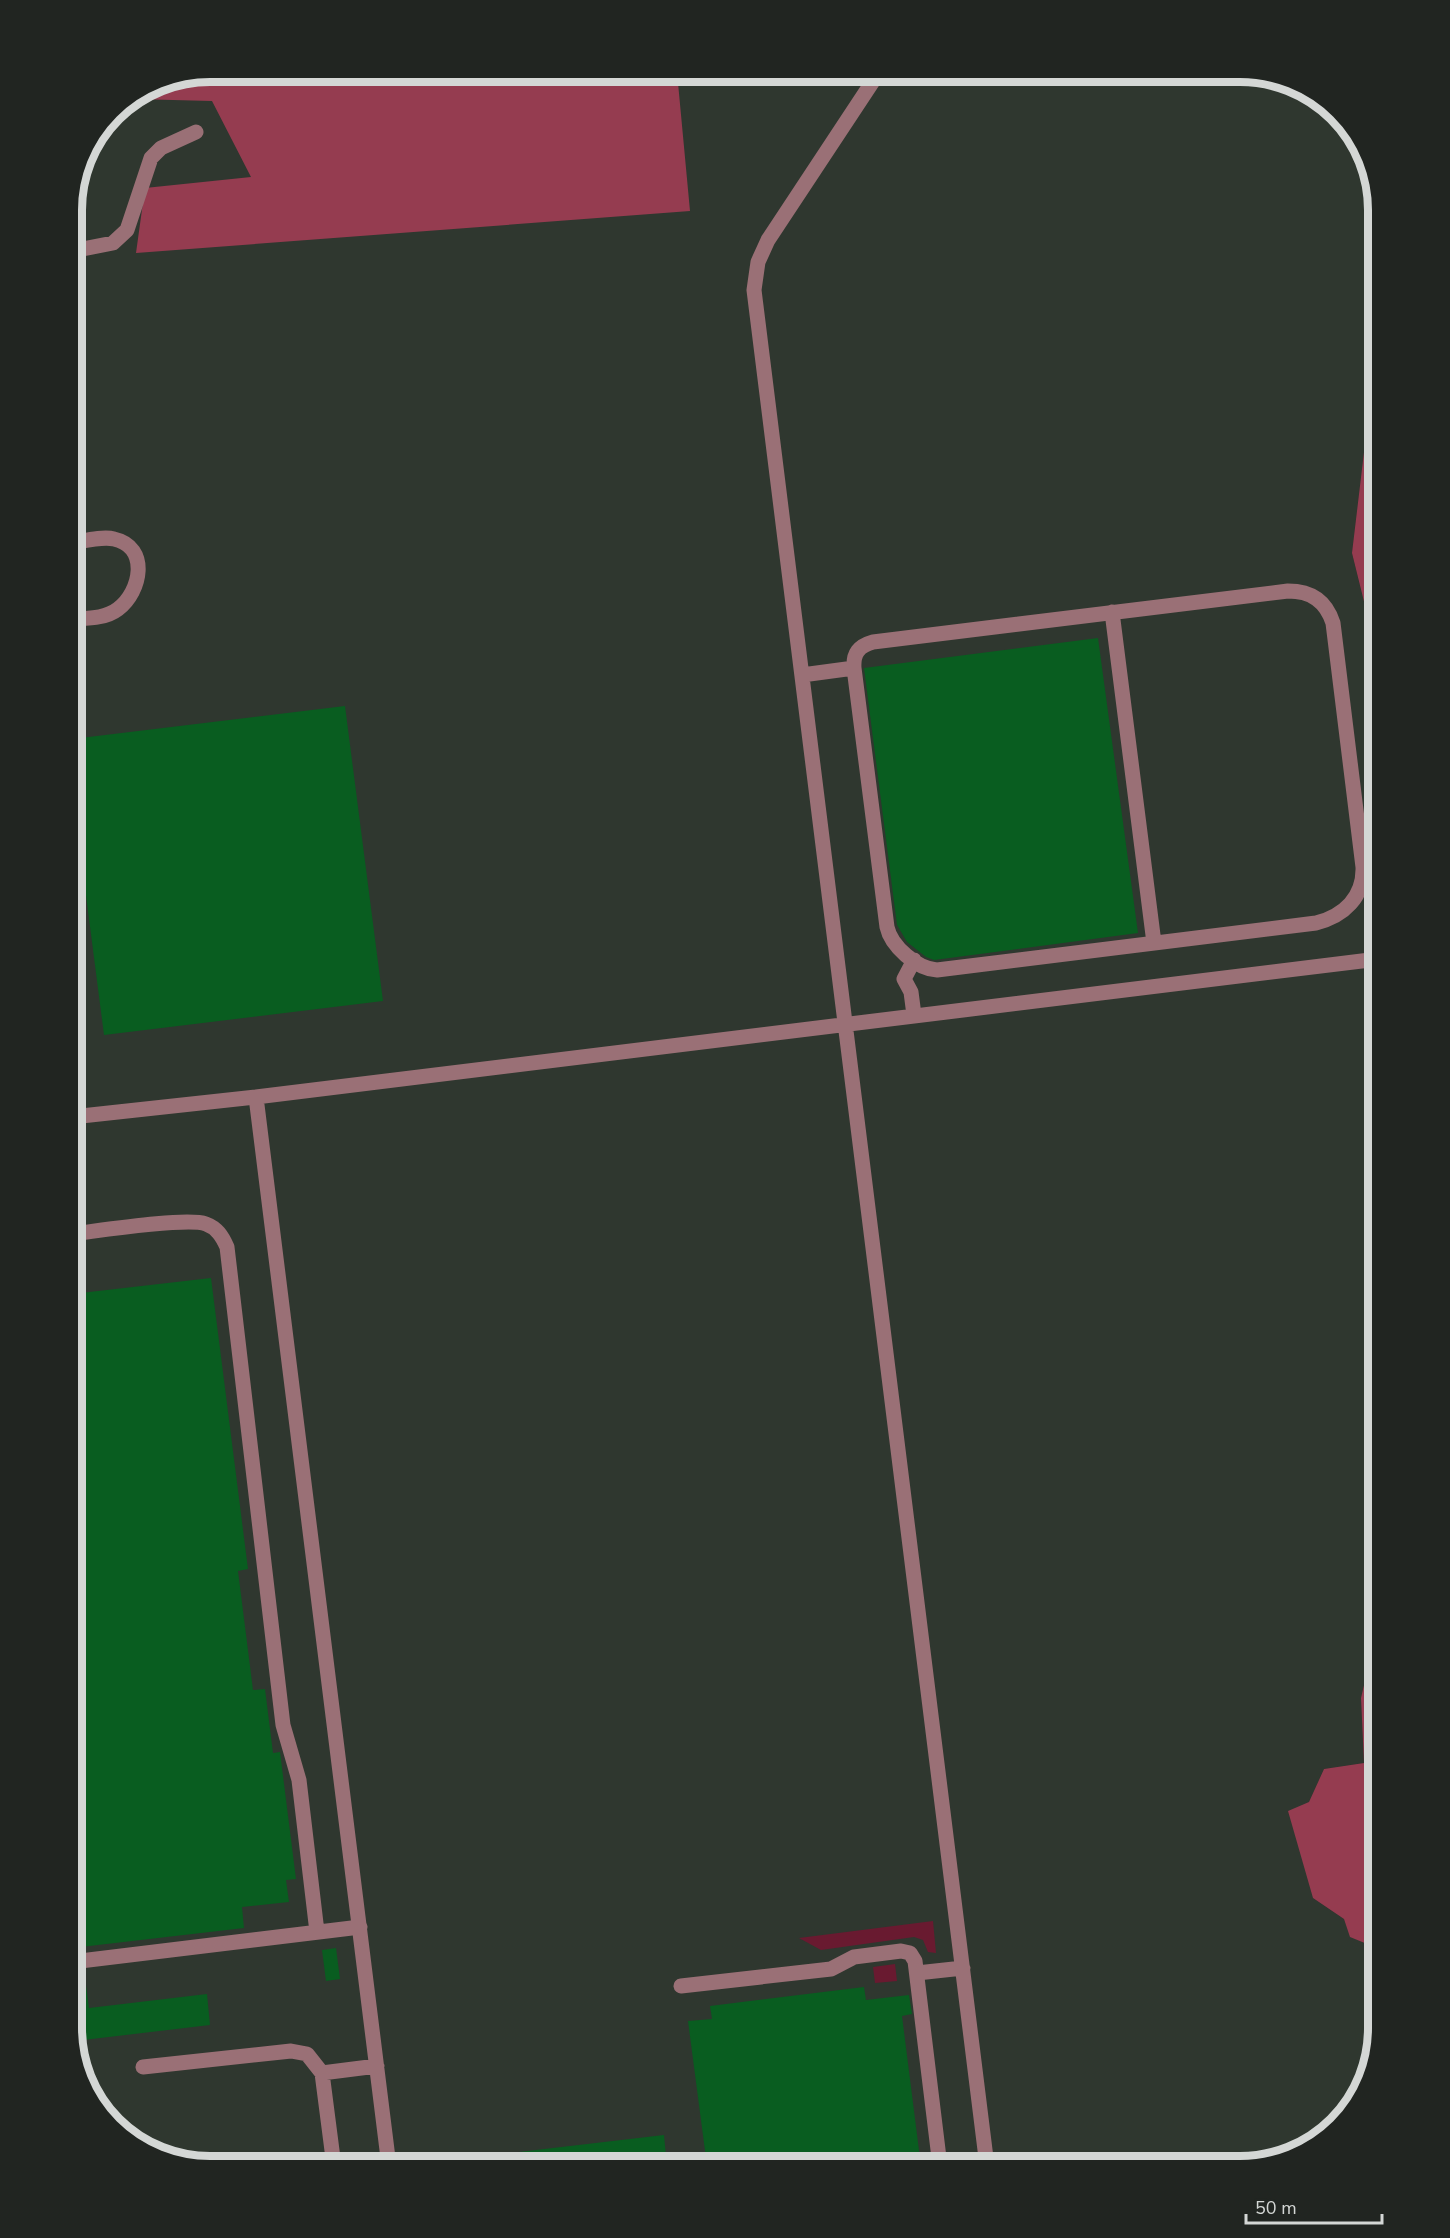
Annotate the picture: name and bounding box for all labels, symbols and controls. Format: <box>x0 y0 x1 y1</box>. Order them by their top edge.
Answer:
scale bar <box>1246 2187 1382 2225</box>
text: 50 m <box>1255 2196 1297 2220</box>

